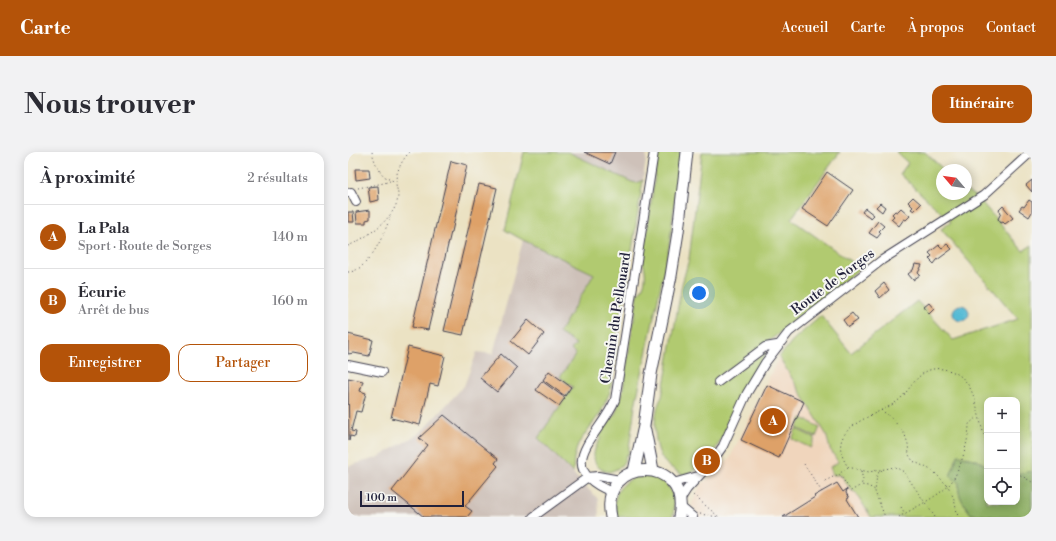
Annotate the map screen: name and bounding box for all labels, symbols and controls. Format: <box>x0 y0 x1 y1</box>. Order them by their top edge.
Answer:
text: Carte <box>20 16 71 40</box>
text: Accueil <box>781 19 828 37</box>
text: Carte <box>850 19 885 37</box>
text: À propos <box>907 19 964 37</box>
text: Contact <box>986 19 1036 37</box>
button: Itinéraire <box>932 85 1032 123</box>
text: Nous trouver <box>24 87 196 122</box>
north arrow <box>936 164 972 200</box>
text: À proximité <box>40 167 135 189</box>
text: 2 résultats <box>247 170 308 186</box>
text: La Pala <box>78 219 130 238</box>
text: A <box>48 229 58 245</box>
text: 140 m <box>272 229 308 245</box>
text: Sport · Route de Sorges <box>78 238 211 254</box>
street label: Route de Sorges <box>788 245 878 319</box>
street label: Chemin du Pellouard <box>597 251 635 385</box>
text: Écurie <box>78 283 126 302</box>
your location <box>689 283 709 303</box>
text: B <box>48 293 58 309</box>
text: 160 m <box>272 293 308 309</box>
text: Arrêt de bus <box>78 302 149 318</box>
button: Enregistrer <box>40 344 170 382</box>
button: Partager <box>178 344 308 382</box>
map controls <box>984 397 1020 505</box>
button: + <box>984 397 1020 433</box>
pin: A <box>760 406 786 436</box>
button: − <box>984 433 1020 469</box>
pin: B <box>694 446 720 476</box>
button: locate <box>984 469 1020 505</box>
scale bar <box>360 489 464 508</box>
text: 100 m <box>366 491 397 505</box>

